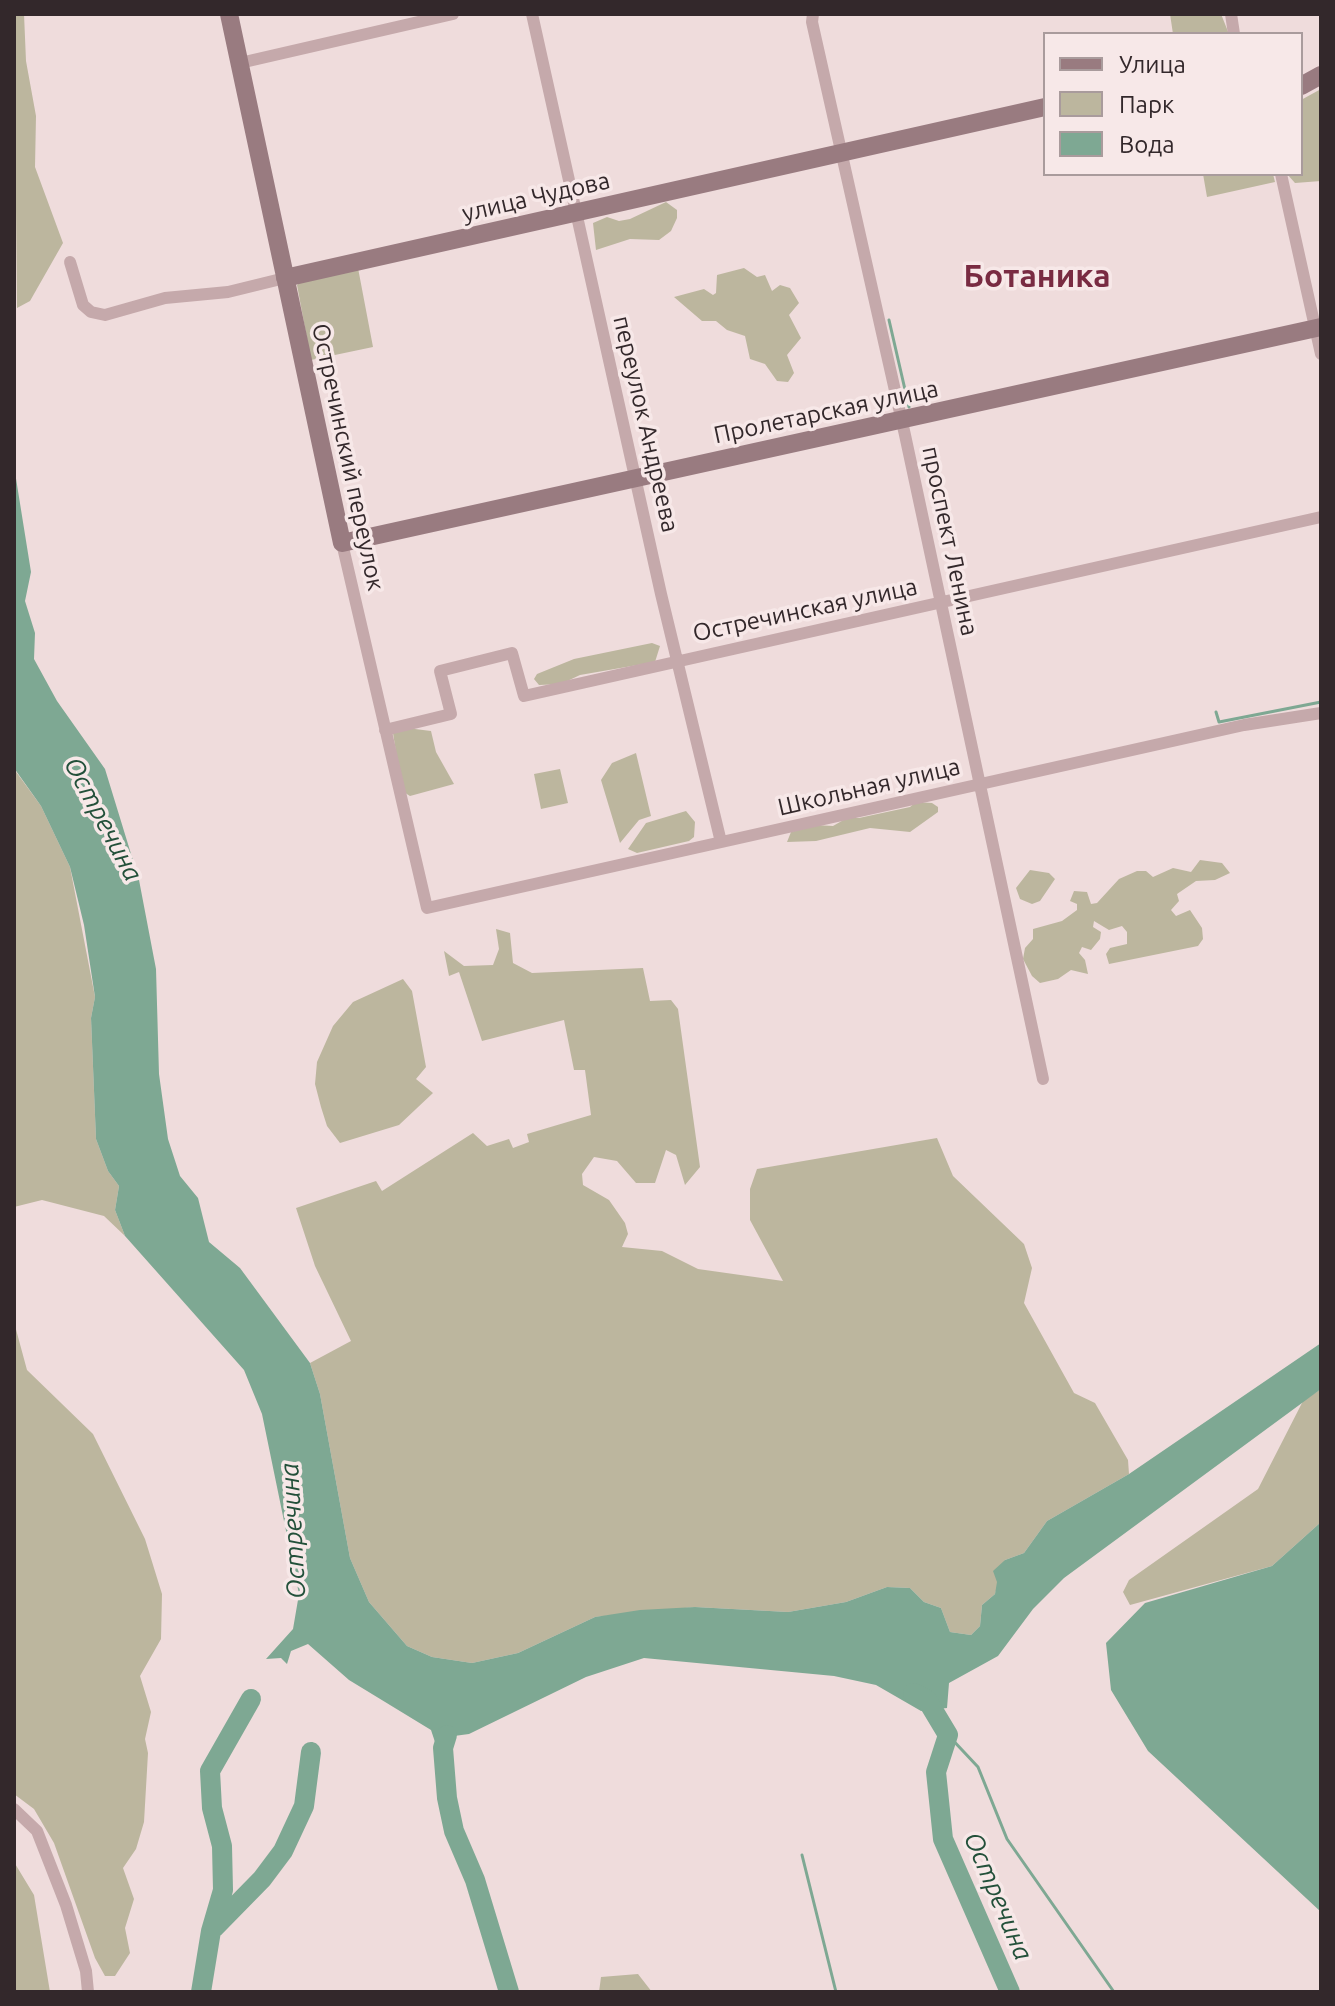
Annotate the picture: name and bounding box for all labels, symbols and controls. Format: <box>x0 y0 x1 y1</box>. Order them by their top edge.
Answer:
legend <box>1043 32 1303 176</box>
text: Улица <box>1119 51 1186 78</box>
text: Парк <box>1119 91 1174 118</box>
text: Вода <box>1119 131 1175 158</box>
street label: улица Чудова <box>459 166 613 228</box>
district label: Ботаника <box>963 257 1111 295</box>
street label: переулок Андреева <box>607 313 685 535</box>
street label: Остречинский переулок <box>306 321 390 593</box>
street label: Пролетарская улица <box>711 374 941 450</box>
street label: проспект Ленина <box>916 444 984 638</box>
street label: Остречинская улица <box>690 572 920 648</box>
water label: Остречина <box>57 752 149 886</box>
street label: Школьная улица <box>775 752 963 822</box>
water label: Остречина <box>274 1462 312 1600</box>
water label: Остречина <box>957 1827 1039 1965</box>

